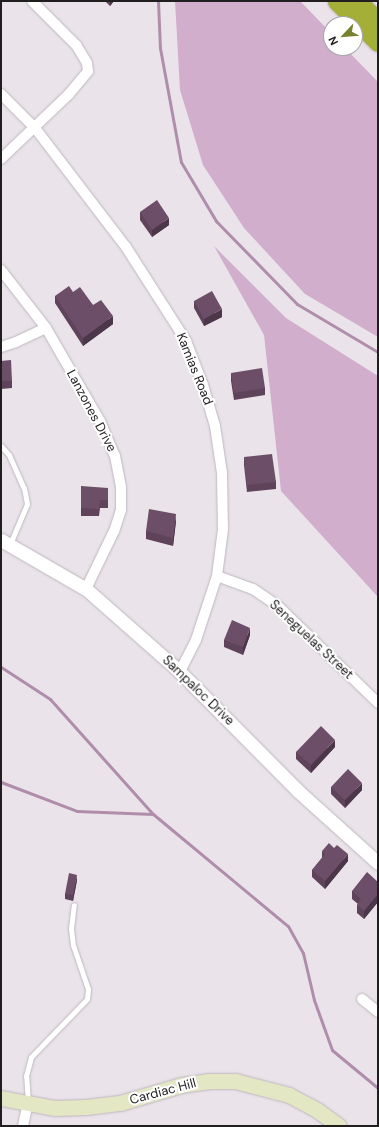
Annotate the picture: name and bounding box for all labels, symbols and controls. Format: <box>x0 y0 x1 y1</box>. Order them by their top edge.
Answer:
north arrow <box>323 16 363 56</box>
text: N <box>325 34 341 47</box>
street label: Kamias Road <box>172 331 216 407</box>
street label: Lanzones Drive <box>63 367 119 455</box>
street label: Seneguelas Street <box>266 597 356 683</box>
street label: Sampaloc Drive <box>159 653 237 729</box>
street label: Cardiac Hill <box>128 1076 198 1108</box>

